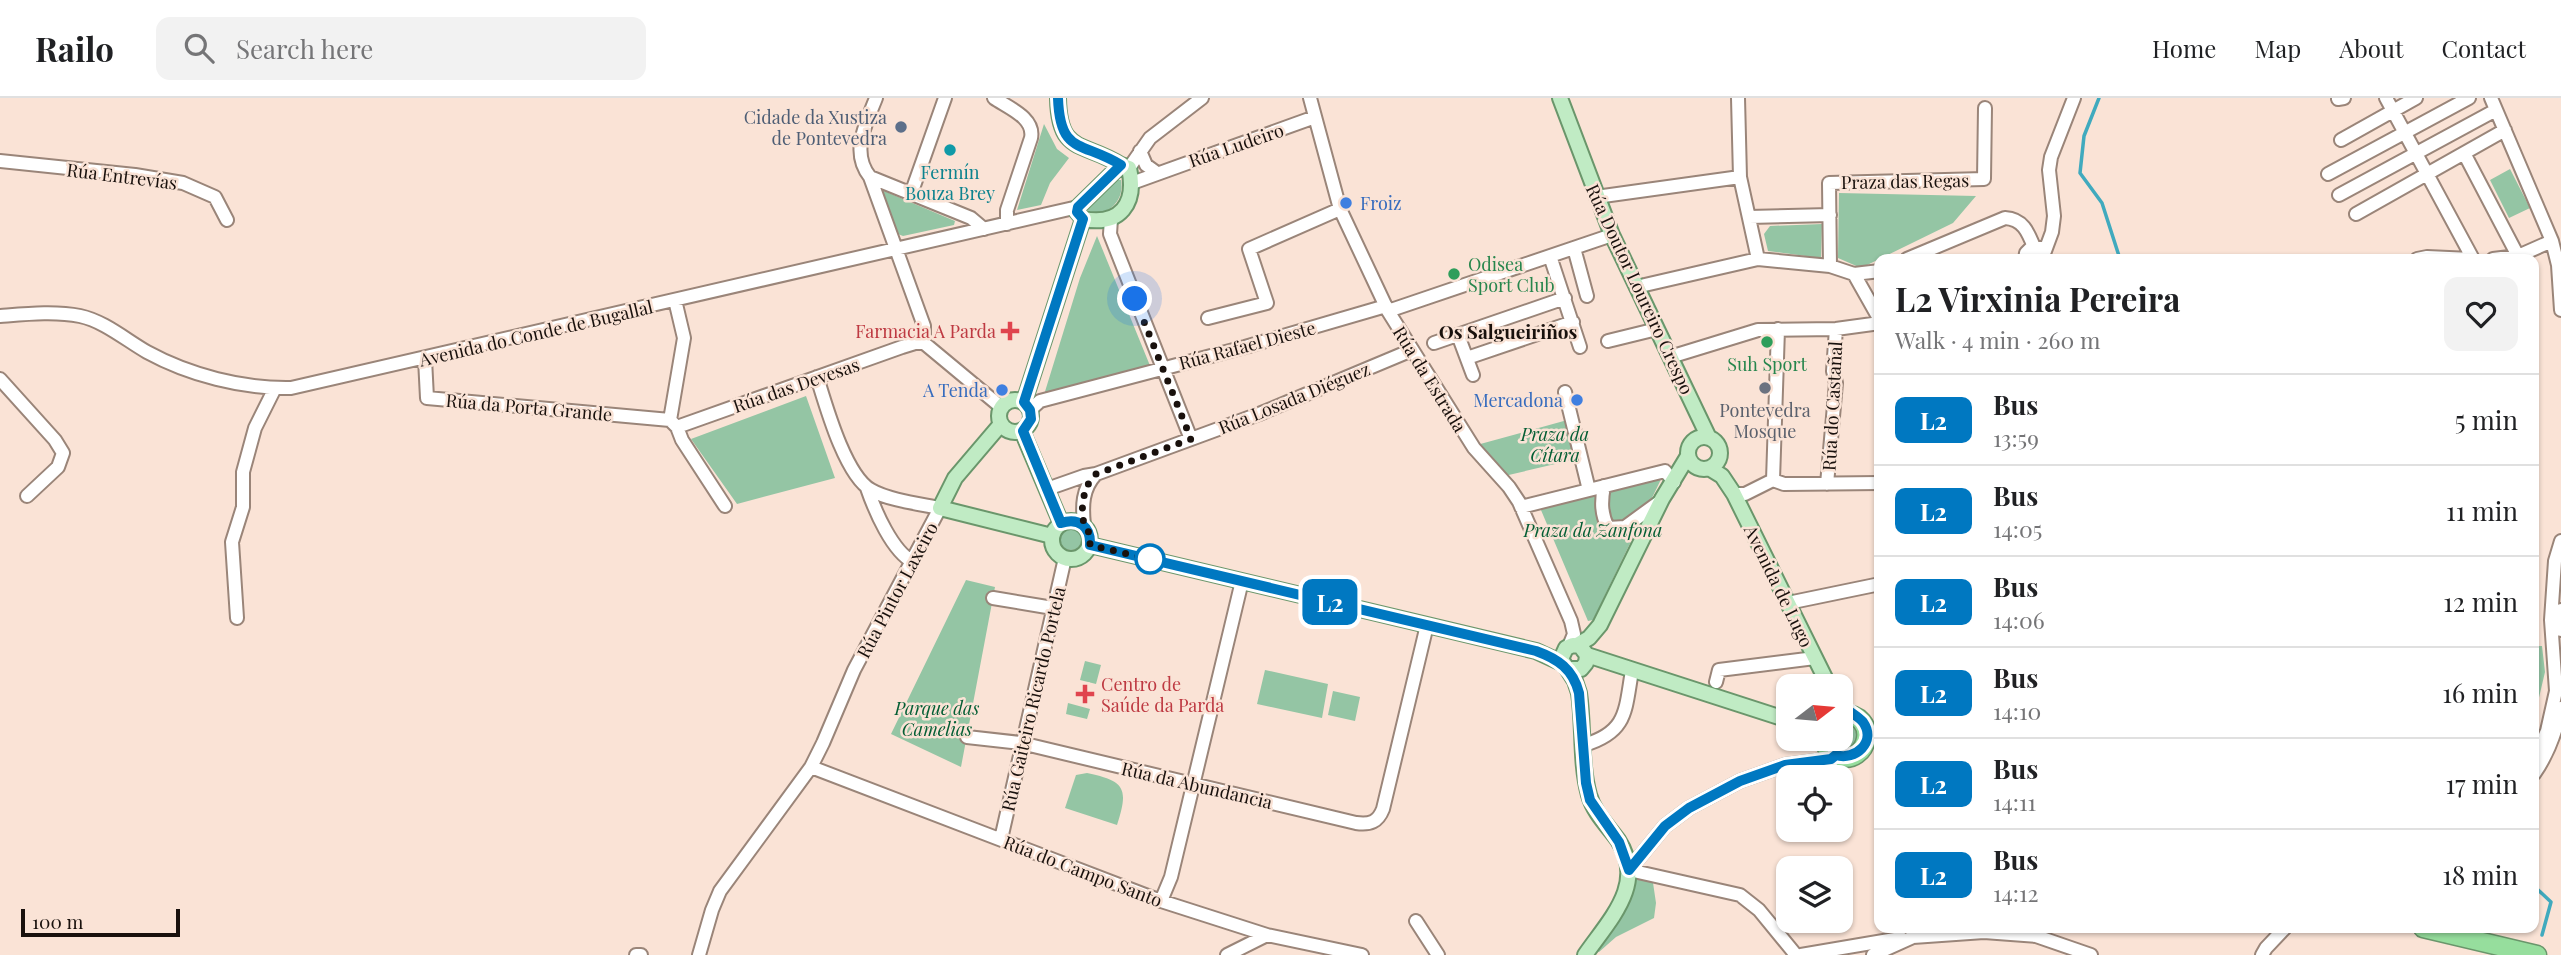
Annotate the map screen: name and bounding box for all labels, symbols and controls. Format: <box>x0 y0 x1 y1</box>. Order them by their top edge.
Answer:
search box <box>156 17 646 80</box>
text: Railo <box>35 26 114 70</box>
icon: search <box>180 29 218 67</box>
text: Search here <box>236 31 373 66</box>
text: Home <box>2152 32 2216 64</box>
text: Map <box>2254 32 2301 64</box>
text: About <box>2339 32 2403 64</box>
text: Contact <box>2441 32 2526 64</box>
place label: Cidade da Xustiza de Pontevedra <box>744 105 887 150</box>
street label: Rúa Ludeiro <box>1185 118 1287 172</box>
marker: Cidade da Xustiza de Pontevedra <box>893 119 909 135</box>
marker: Fermín Bouza Brey <box>942 142 958 158</box>
street label: Rúa Entrevías <box>65 157 179 195</box>
place label: Fermín Bouza Brey <box>905 160 995 205</box>
street label: Praza das Regas <box>1841 168 1969 194</box>
street label: Rúa Doutor Loureiro Crespo <box>1581 180 1699 398</box>
place label: Froiz <box>1360 191 1402 215</box>
marker: Froiz <box>1338 195 1354 211</box>
place label: Odisea Sport Club <box>1468 252 1555 297</box>
marker: Odisea Sport Club <box>1446 266 1462 282</box>
text: L2 Virxinia Pereira <box>1895 276 2180 320</box>
button: heart <box>2444 277 2518 351</box>
your location <box>1117 281 1152 316</box>
street label: Avenida do Conde de Bugallal <box>416 294 655 372</box>
street label: Rúa Rafael Dieste <box>1176 315 1318 375</box>
district label: Os Salgueiriños <box>1439 318 1578 344</box>
place label: Farmacia A Parda <box>855 319 996 343</box>
street label: Rúa da Estrada <box>1388 321 1472 437</box>
marker: Farmacia A Parda <box>1002 323 1018 339</box>
text: Walk · 4 min · 260 m <box>1895 324 2100 355</box>
marker: Suh Sport <box>1759 334 1775 350</box>
street label: Rúa do Castañal <box>1817 341 1847 471</box>
street label: Rúa das Devesas <box>730 352 862 418</box>
place label: Suh Sport <box>1727 352 1807 376</box>
street label: Rúa Losada Diéguez <box>1215 357 1373 439</box>
place label: A Tenda <box>922 378 988 402</box>
marker: Pontevedra Mosque <box>1757 380 1773 396</box>
marker: A Tenda <box>994 382 1010 398</box>
text: Bus <box>1993 387 2038 422</box>
street label: Rúa da Porta Grande <box>445 388 613 426</box>
place label: Mercadona <box>1473 388 1563 412</box>
marker: Mercadona <box>1569 392 1585 408</box>
place label: Pontevedra Mosque <box>1719 398 1811 443</box>
text: 5 min <box>2455 402 2518 437</box>
text: L2 <box>1920 404 1947 436</box>
park label: Praza da Cítara <box>1520 422 1589 467</box>
text: 13:59 <box>1993 422 2039 453</box>
text: Bus <box>1993 478 2038 513</box>
text: 11 min <box>2446 493 2518 528</box>
text: L2 <box>1920 495 1947 527</box>
text: 14:05 <box>1993 513 2042 544</box>
street label: Rúa Pintor Laxeiro <box>851 518 943 662</box>
park label: Praza da Zanfona <box>1523 518 1662 542</box>
street label: Avenida de Lugo <box>1739 520 1819 651</box>
unlabelled marker <box>1135 544 1165 574</box>
text: Bus <box>1993 569 2038 604</box>
line badge: L2 <box>1298 579 1362 625</box>
street label: Rúa Gaiteiro Ricardo Portela <box>995 584 1071 814</box>
text: 12 min <box>2443 584 2518 619</box>
text: L2 <box>1316 586 1344 618</box>
text: L2 <box>1920 586 1947 618</box>
text: 14:06 <box>1993 604 2045 635</box>
text: Bus <box>1993 660 2038 695</box>
place label: Centro de Saúde da Parda <box>1101 672 1224 717</box>
north arrow <box>1776 674 1853 751</box>
map controls <box>1776 674 1853 933</box>
text: 16 min <box>2442 675 2518 710</box>
text: L2 <box>1920 677 1947 709</box>
marker: Centro de Saúde da Parda <box>1075 684 1095 704</box>
text: 14:10 <box>1993 695 2041 726</box>
park label: Parque das Camelias <box>894 696 980 741</box>
text: Bus <box>1993 751 2038 786</box>
street label: Rúa da Abundancia <box>1119 756 1275 814</box>
button: locate <box>1776 765 1853 842</box>
text: 17 min <box>2445 766 2518 801</box>
text: L2 <box>1920 768 1947 800</box>
text: 14:11 <box>1993 786 2036 817</box>
street label: Rúa do Campo Santo <box>1000 830 1166 912</box>
text: Bus <box>1993 842 2038 877</box>
button: layers <box>1776 856 1853 933</box>
text: 18 min <box>2442 857 2518 892</box>
text: L2 <box>1920 859 1947 891</box>
text: 14:12 <box>1993 877 2039 908</box>
scale bar <box>21 906 180 938</box>
text: 100 m <box>32 908 83 934</box>

